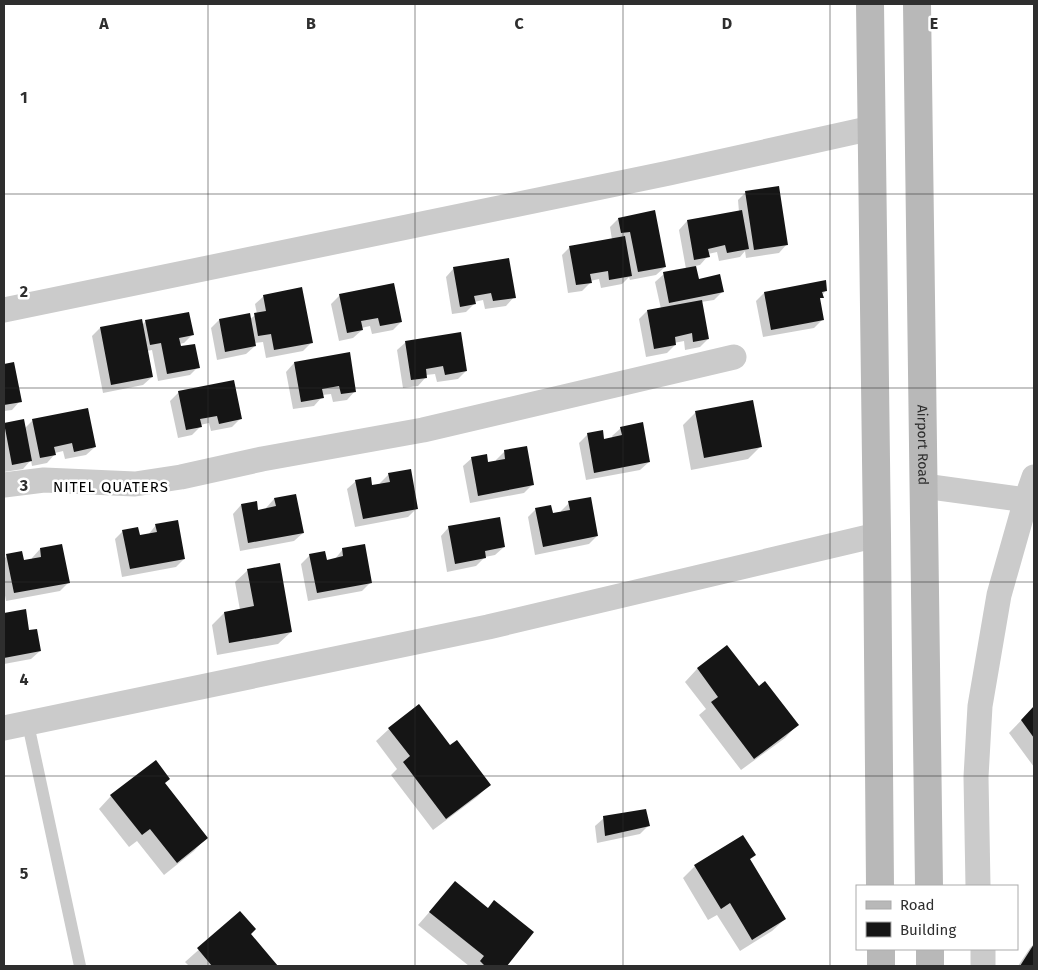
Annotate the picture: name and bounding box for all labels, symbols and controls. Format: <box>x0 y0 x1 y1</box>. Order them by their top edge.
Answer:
text: A <box>98 14 109 33</box>
text: B <box>306 14 316 33</box>
text: C <box>514 14 524 33</box>
text: D <box>722 14 732 33</box>
text: E <box>930 14 938 33</box>
text: 1 <box>20 88 28 107</box>
text: 2 <box>20 282 28 301</box>
street label: Airport Road <box>914 405 932 485</box>
text: 3 <box>19 476 28 495</box>
district label: NITEL QUATERS <box>53 478 169 496</box>
text: 4 <box>19 670 29 689</box>
text: 5 <box>20 864 29 883</box>
legend <box>856 885 1018 950</box>
text: Road <box>900 896 935 914</box>
text: Building <box>900 921 956 939</box>

